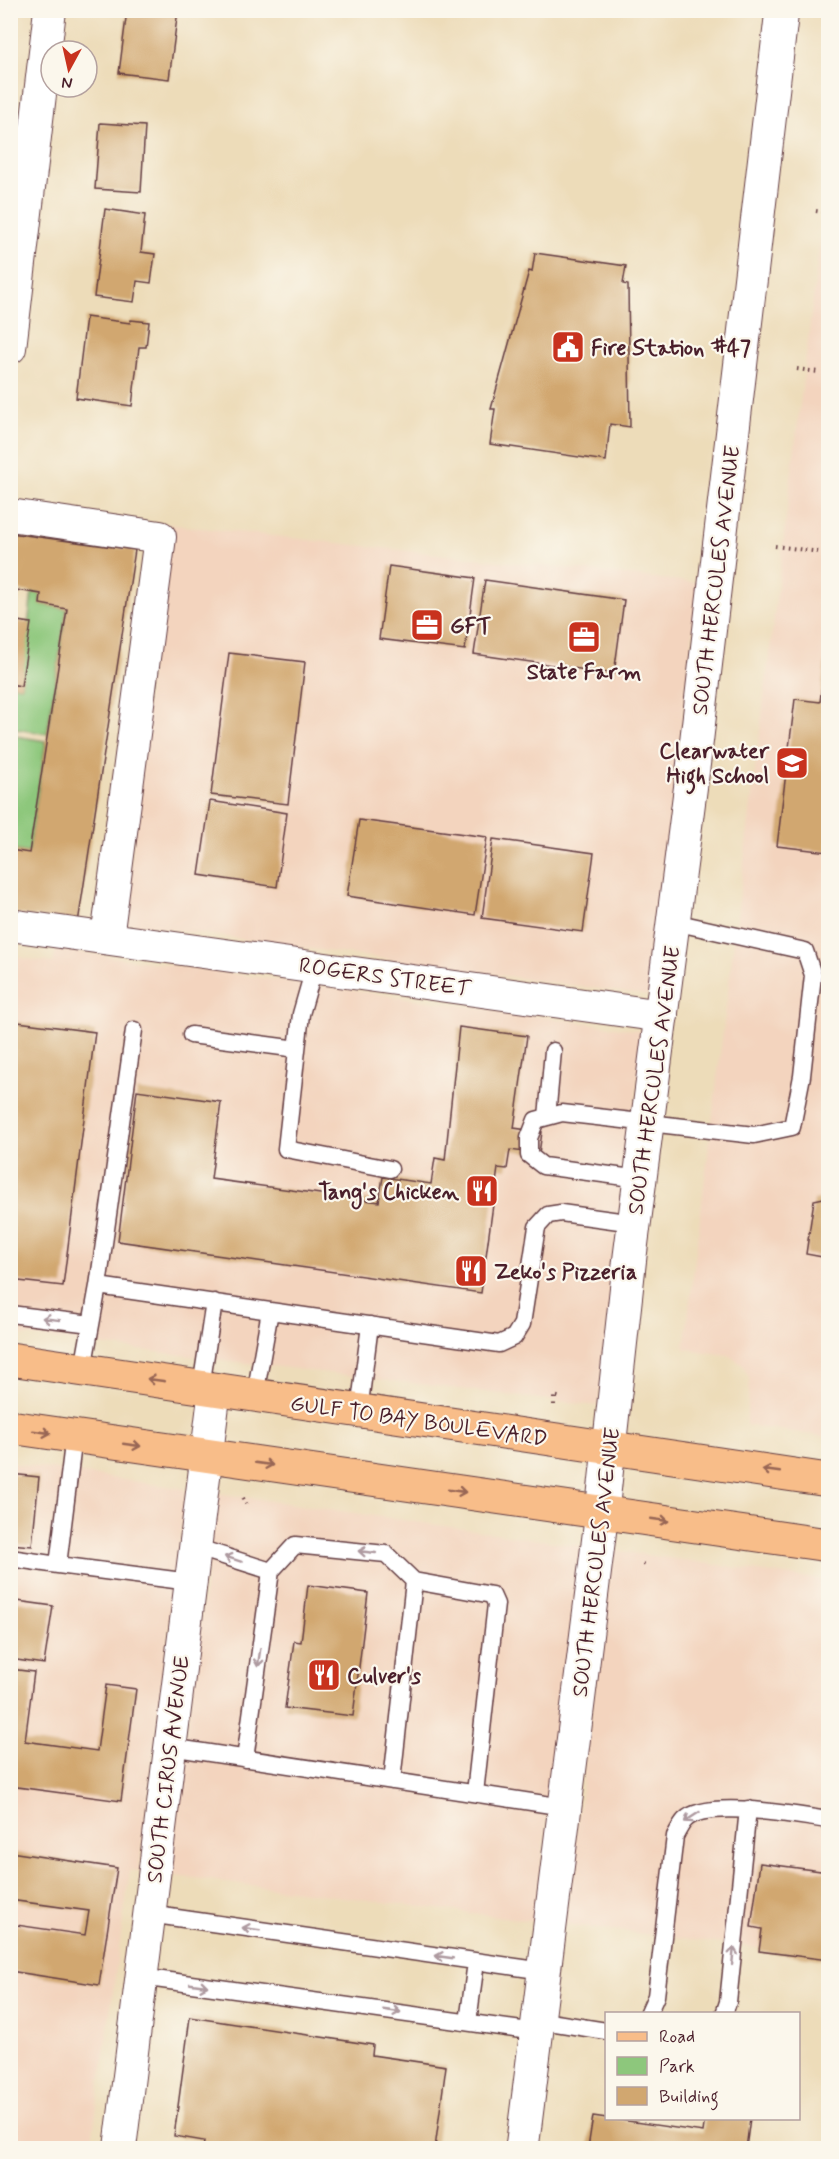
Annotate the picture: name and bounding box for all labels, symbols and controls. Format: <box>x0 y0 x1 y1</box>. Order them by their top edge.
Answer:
north arrow <box>39 39 99 99</box>
text: N <box>60 71 74 94</box>
public building icon: Fire Station #47 <box>550 329 586 365</box>
place label: Fire Station #47 <box>591 334 751 363</box>
street label: SOUTH HERCULES AVENUE <box>687 444 747 717</box>
office icon: GFT <box>409 607 445 643</box>
place label: GFT <box>450 613 492 641</box>
office icon: State Farm <box>566 619 602 655</box>
place label: State Farm <box>527 659 641 687</box>
place label: Clearwater High School <box>659 738 770 795</box>
school or university icon: Clearwater High School <box>774 745 810 781</box>
street label: SOUTH HERCULES AVENUE <box>622 944 688 1217</box>
street label: ROGERS STREET <box>297 952 473 1004</box>
restaurant icon: Tang's Chicken <box>464 1173 500 1209</box>
place label: Tang's Chicken <box>318 1179 460 1210</box>
restaurant icon: Zeko's Pizzeria <box>453 1253 489 1289</box>
place label: Zeko's Pizzeria <box>494 1259 637 1287</box>
one-way arrow <box>42 1313 61 1324</box>
one-way arrow <box>147 1375 167 1386</box>
street label: GULF TO BAY BOULEVARD <box>288 1390 549 1454</box>
one-way arrow <box>32 1426 52 1437</box>
street label: SOUTH HERCULES AVENUE <box>567 1426 627 1699</box>
one-way arrow <box>122 1439 142 1450</box>
one-way arrow <box>254 1458 273 1469</box>
one-way arrow <box>761 1466 781 1477</box>
one-way arrow <box>447 1486 466 1497</box>
one-way arrow <box>649 1515 669 1526</box>
one-way arrow <box>357 1546 377 1557</box>
one-way arrow <box>224 1553 243 1564</box>
one-way arrow <box>254 1648 265 1667</box>
street label: SOUTH CIRUS AVENUE <box>141 1654 197 1885</box>
restaurant icon: Culver's <box>306 1657 342 1693</box>
place label: Culver's <box>347 1663 421 1691</box>
one-way arrow <box>683 1811 700 1824</box>
one-way arrow <box>242 1923 262 1934</box>
one-way arrow <box>728 1946 739 1966</box>
one-way arrow <box>435 1951 455 1962</box>
one-way arrow <box>189 1979 209 1990</box>
one-way arrow <box>382 2006 402 2017</box>
legend <box>605 2012 800 2120</box>
text: Road <box>659 2025 695 2049</box>
text: Park <box>659 2055 695 2079</box>
text: Building <box>659 2085 719 2111</box>

